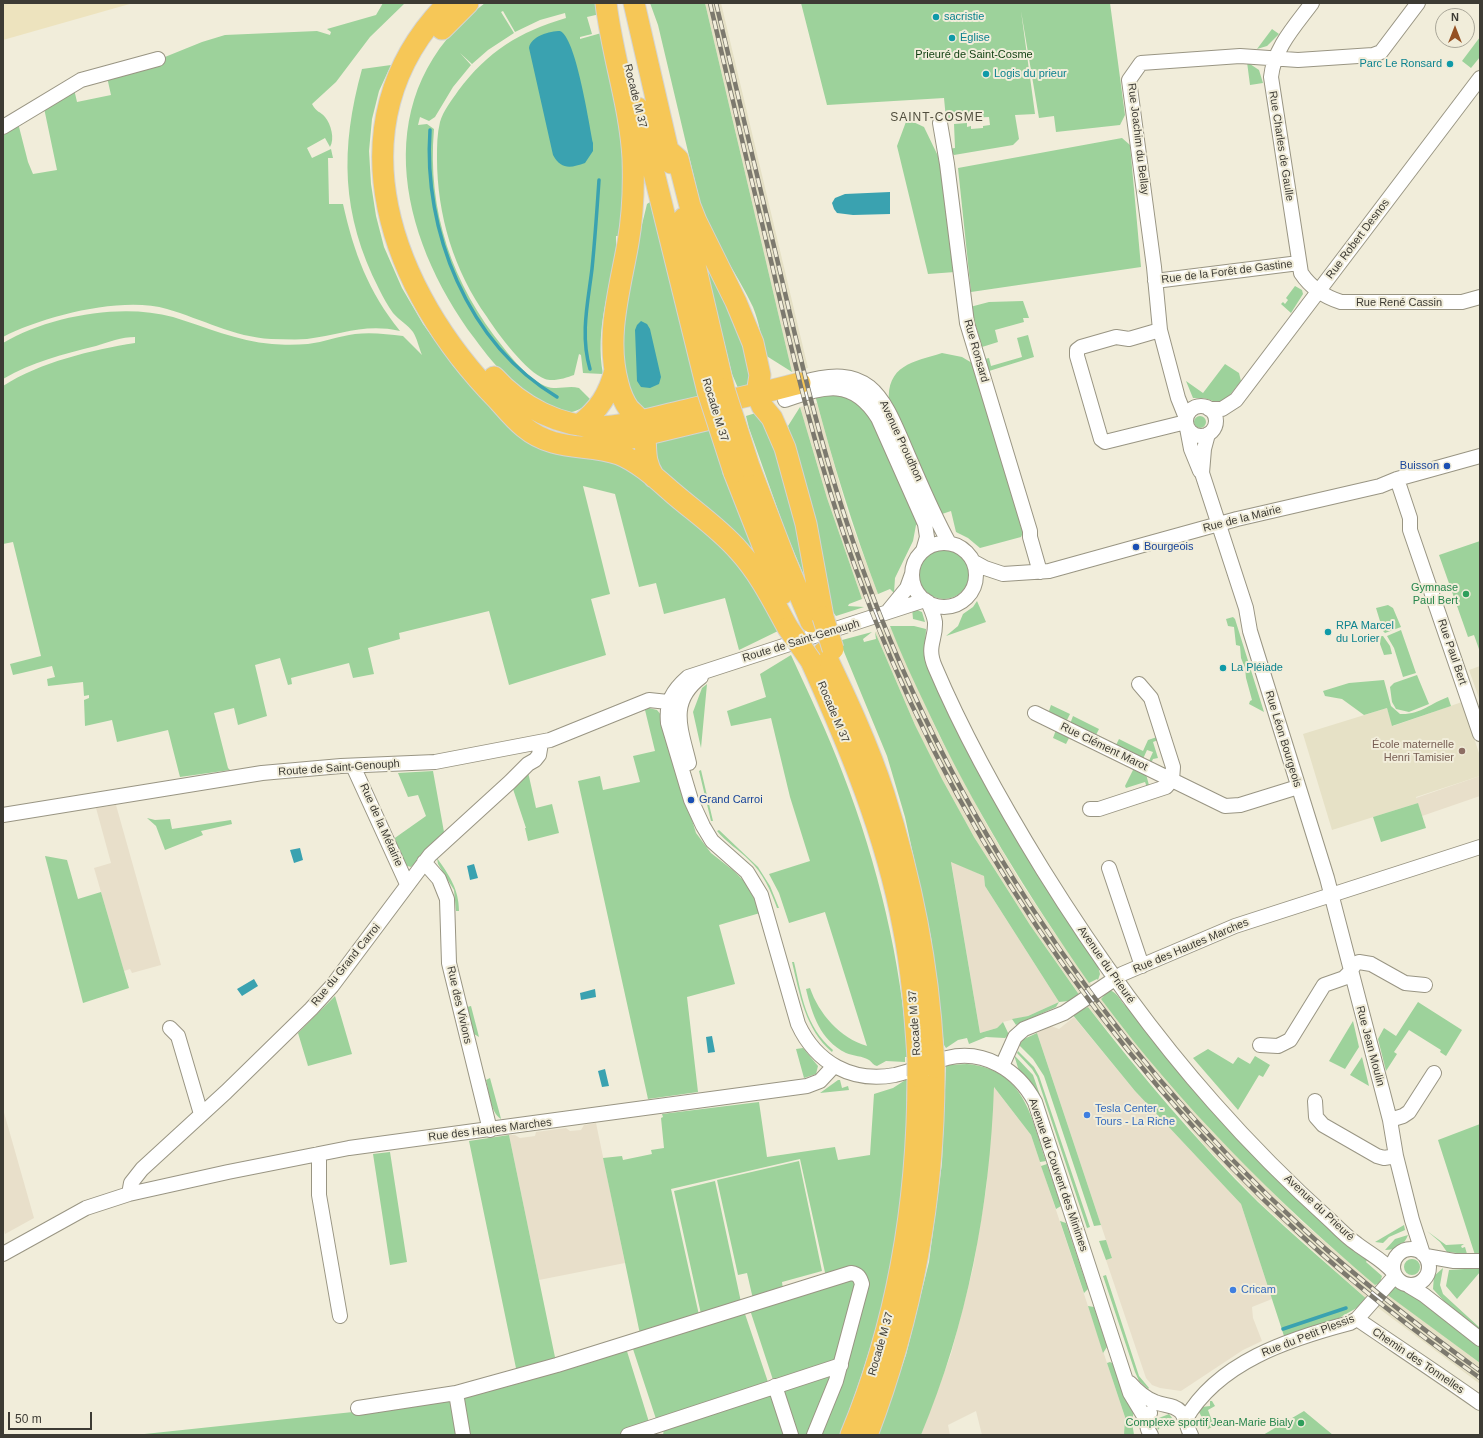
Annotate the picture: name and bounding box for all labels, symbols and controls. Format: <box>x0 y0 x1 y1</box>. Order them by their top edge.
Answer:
north arrow <box>1435 8 1475 48</box>
place label: sacristie <box>944 10 984 24</box>
text: N <box>1451 11 1459 23</box>
marker: sacristie <box>931 12 941 22</box>
place label: Église <box>960 31 990 45</box>
marker: Église <box>947 33 957 43</box>
park label: Prieuré de Saint-Cosme <box>915 48 1033 62</box>
place label: Parc Le Ronsard <box>1359 57 1442 71</box>
marker: Parc Le Ronsard <box>1445 59 1455 69</box>
street label: Rocade M 37 <box>621 63 649 129</box>
place label: Logis du prieur <box>994 67 1067 81</box>
marker: Logis du prieur <box>981 69 991 79</box>
street label: Rue Joachim du Bellay <box>1125 82 1151 196</box>
street label: Rue Charles de Gaulle <box>1266 90 1296 202</box>
district label: SAINT-COSME <box>890 111 984 125</box>
street label: Rue Robert Desnos <box>1324 196 1392 282</box>
street label: Rue de la Forêt de Gastine <box>1161 257 1293 287</box>
street label: Rue René Cassin <box>1356 296 1442 310</box>
street label: Rue Ronsard <box>961 318 991 384</box>
street label: Rocade M 37 <box>699 377 731 443</box>
street label: Avenue Proudhon <box>876 398 926 484</box>
place label: Buisson <box>1400 459 1439 473</box>
marker: Buisson <box>1442 461 1452 471</box>
street label: Rue de la Mairie <box>1202 503 1282 535</box>
place label: Bourgeois <box>1144 540 1194 554</box>
marker: Bourgeois <box>1131 542 1141 552</box>
place label: Gymnase Paul Bert <box>1411 581 1458 607</box>
marker: Gymnase Paul Bert <box>1461 589 1471 599</box>
street label: Route de Saint-Genouph <box>741 617 861 665</box>
street label: Rue Paul Bert <box>1435 617 1469 687</box>
place label: RPA Marcel du Lorier <box>1336 619 1394 645</box>
marker: RPA Marcel du Lorier <box>1323 627 1333 637</box>
place label: La Pléiade <box>1231 661 1283 675</box>
marker: La Pléiade <box>1218 663 1228 673</box>
street label: Rocade M 37 <box>814 679 852 745</box>
street label: Rue Léon Bourgeois <box>1262 689 1304 789</box>
street label: Rue Clément Marot <box>1058 720 1150 774</box>
place label: École maternelle Henri Tamisier <box>1372 738 1454 764</box>
marker: École maternelle Henri Tamisier <box>1457 746 1467 756</box>
street label: Route de Saint-Genouph <box>278 757 400 779</box>
street label: Rue de la Métairie <box>357 782 405 868</box>
place label: Grand Carroi <box>699 793 763 807</box>
marker: Grand Carroi <box>686 795 696 805</box>
street label: Rue des Hautes Marches <box>1131 916 1251 976</box>
street label: Rue du Grand Carroi <box>309 921 383 1009</box>
street label: Avenue du Prieuré <box>1075 924 1137 1006</box>
street label: Rue des Vivions <box>444 965 474 1045</box>
street label: Rocade M 37 <box>906 990 924 1056</box>
street label: Rue Jean Moulin <box>1353 1004 1387 1088</box>
street label: Avenue du Couvent des Minimes <box>1026 1097 1090 1253</box>
place label: Tesla Center - Tours - La Riche <box>1095 1102 1175 1128</box>
marker: Tesla Center - Tours - La Riche <box>1082 1110 1092 1120</box>
street label: Rue des Hautes Marches <box>428 1116 552 1144</box>
street label: Avenue du Prieuré <box>1281 1172 1357 1244</box>
place label: Cricam <box>1241 1283 1276 1297</box>
marker: Cricam <box>1228 1285 1238 1295</box>
street label: Rocade M 37 <box>866 1311 896 1377</box>
street label: Rue du Petit Plessis <box>1260 1312 1356 1360</box>
street label: Chemin des Tonnelles <box>1369 1325 1467 1397</box>
scale bar <box>10 1404 94 1430</box>
text: 50 m <box>15 1412 42 1426</box>
place label: Complexe sportif Jean-Marie Bialy <box>1125 1416 1293 1430</box>
marker: Complexe sportif Jean-Marie Bialy <box>1296 1418 1306 1428</box>

